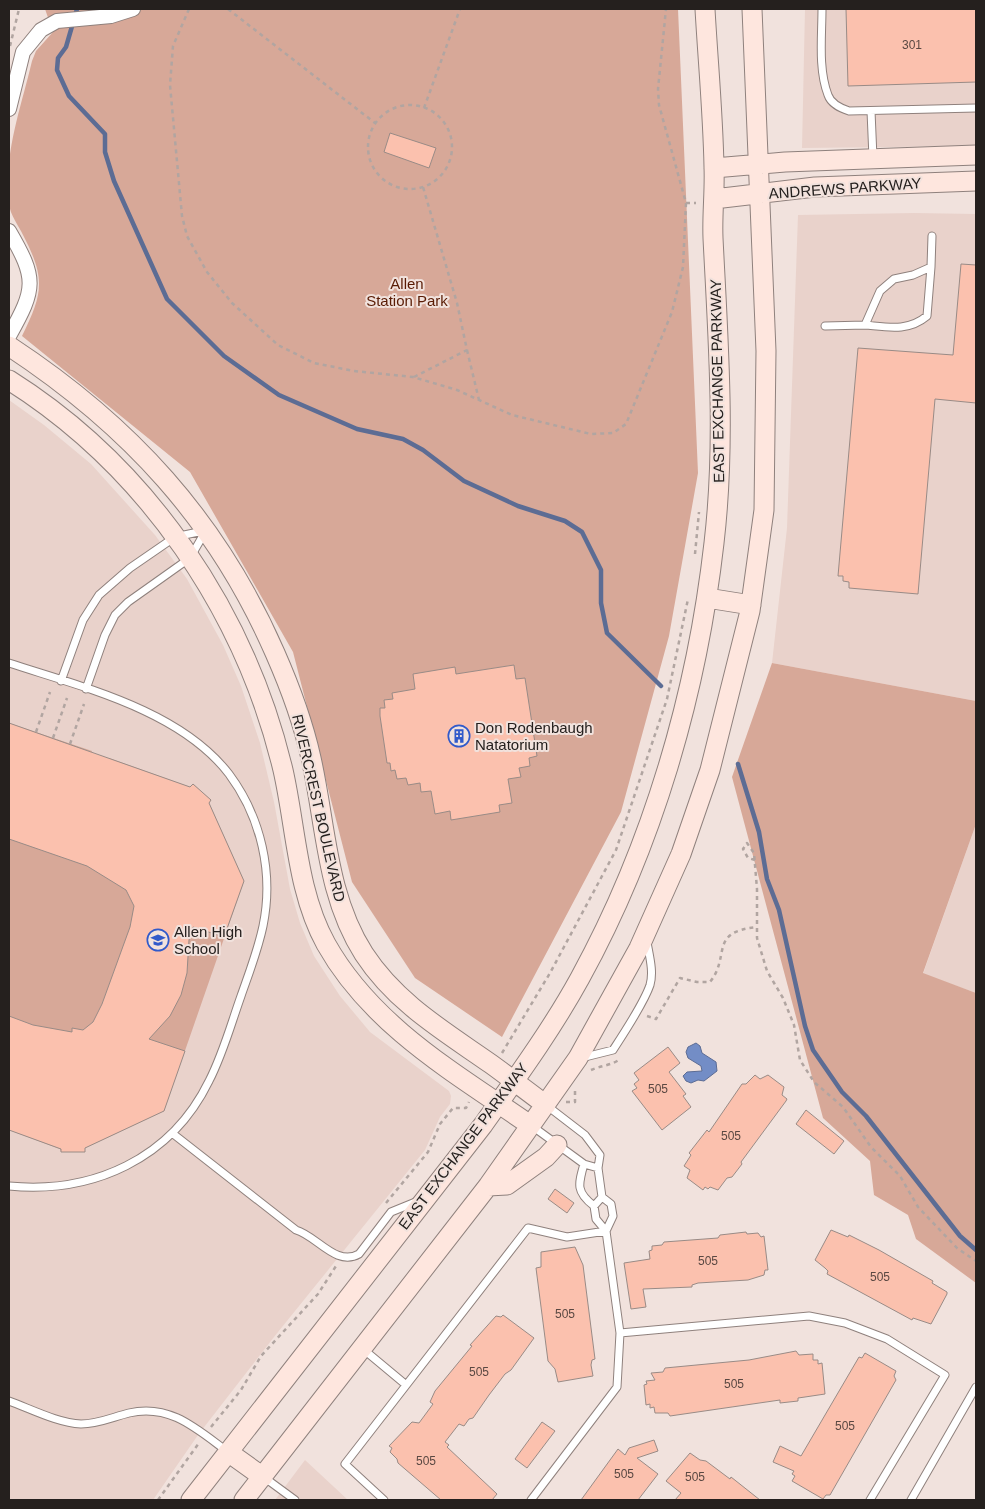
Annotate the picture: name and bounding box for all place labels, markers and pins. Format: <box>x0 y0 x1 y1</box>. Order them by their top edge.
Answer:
place label: Don Rodenbaugh Natatorium <box>475 719 593 753</box>
building icon: Don Rodenbaugh Natatorium <box>447 724 471 748</box>
place label: Allen High School <box>174 923 242 957</box>
school or university icon: Allen High School <box>146 928 170 952</box>

